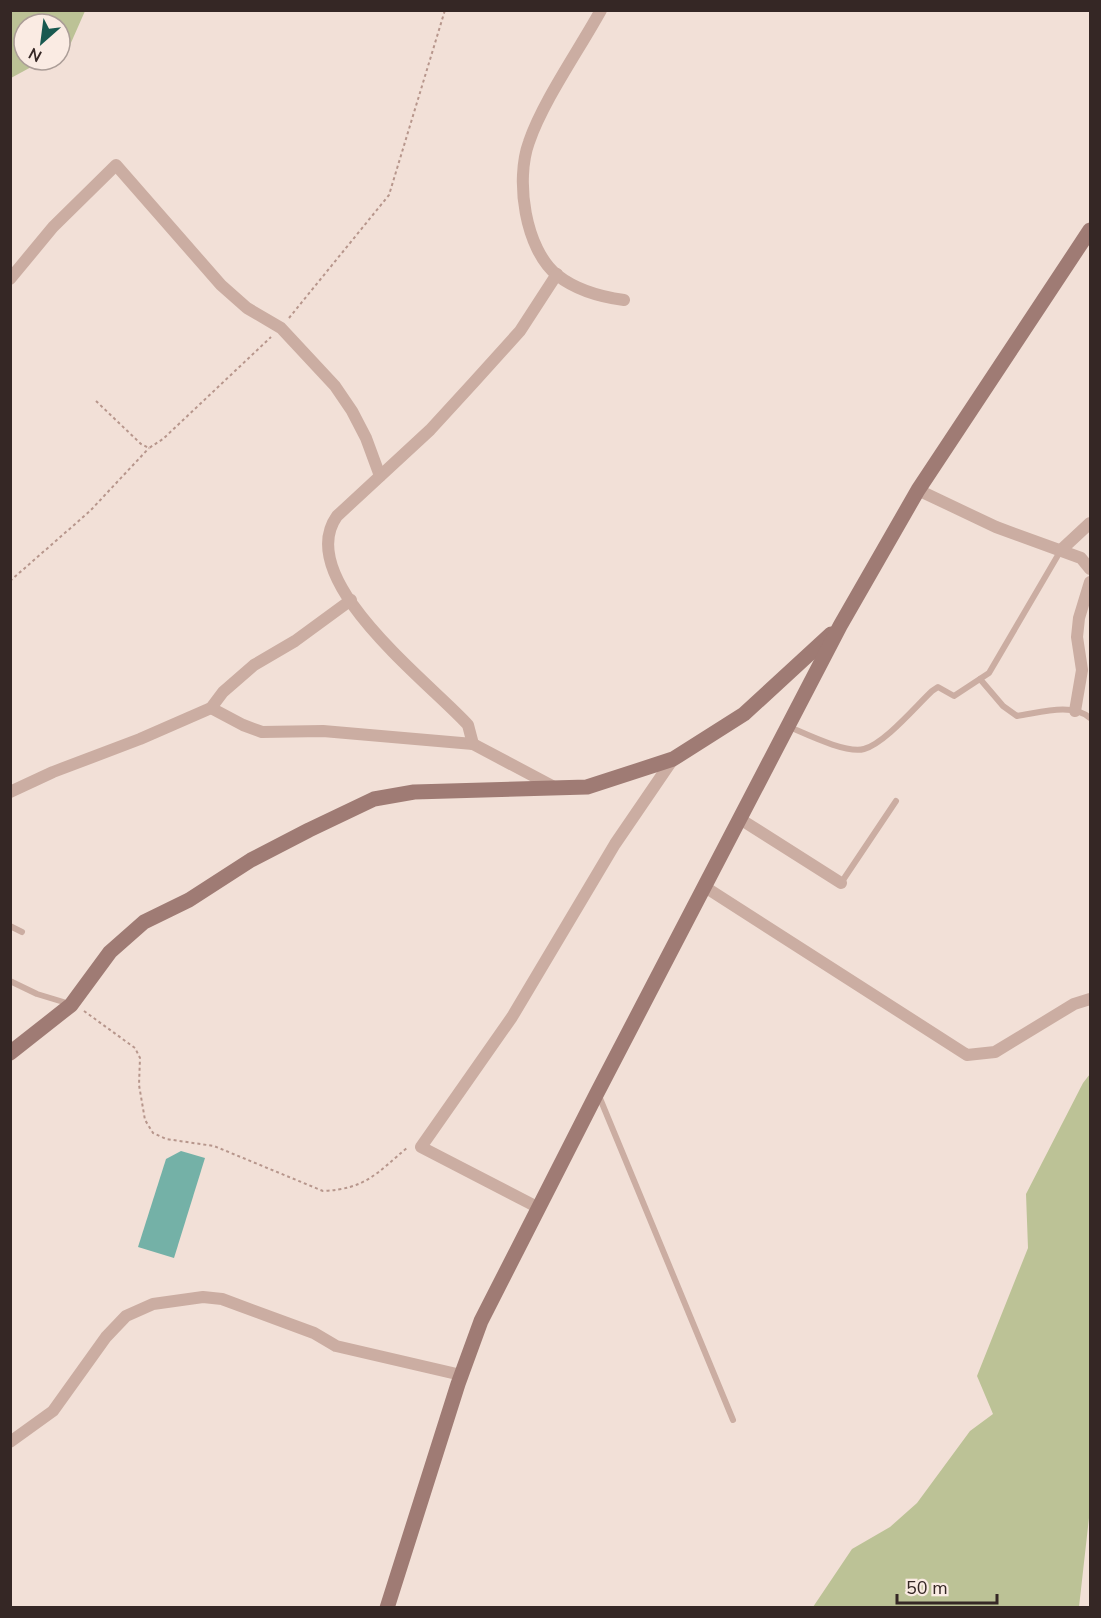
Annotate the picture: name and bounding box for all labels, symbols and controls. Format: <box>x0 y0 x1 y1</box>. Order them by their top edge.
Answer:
north arrow <box>12 12 72 72</box>
text: N <box>25 42 46 67</box>
scale bar <box>897 1567 998 1605</box>
text: 50 m <box>906 1576 948 1600</box>

